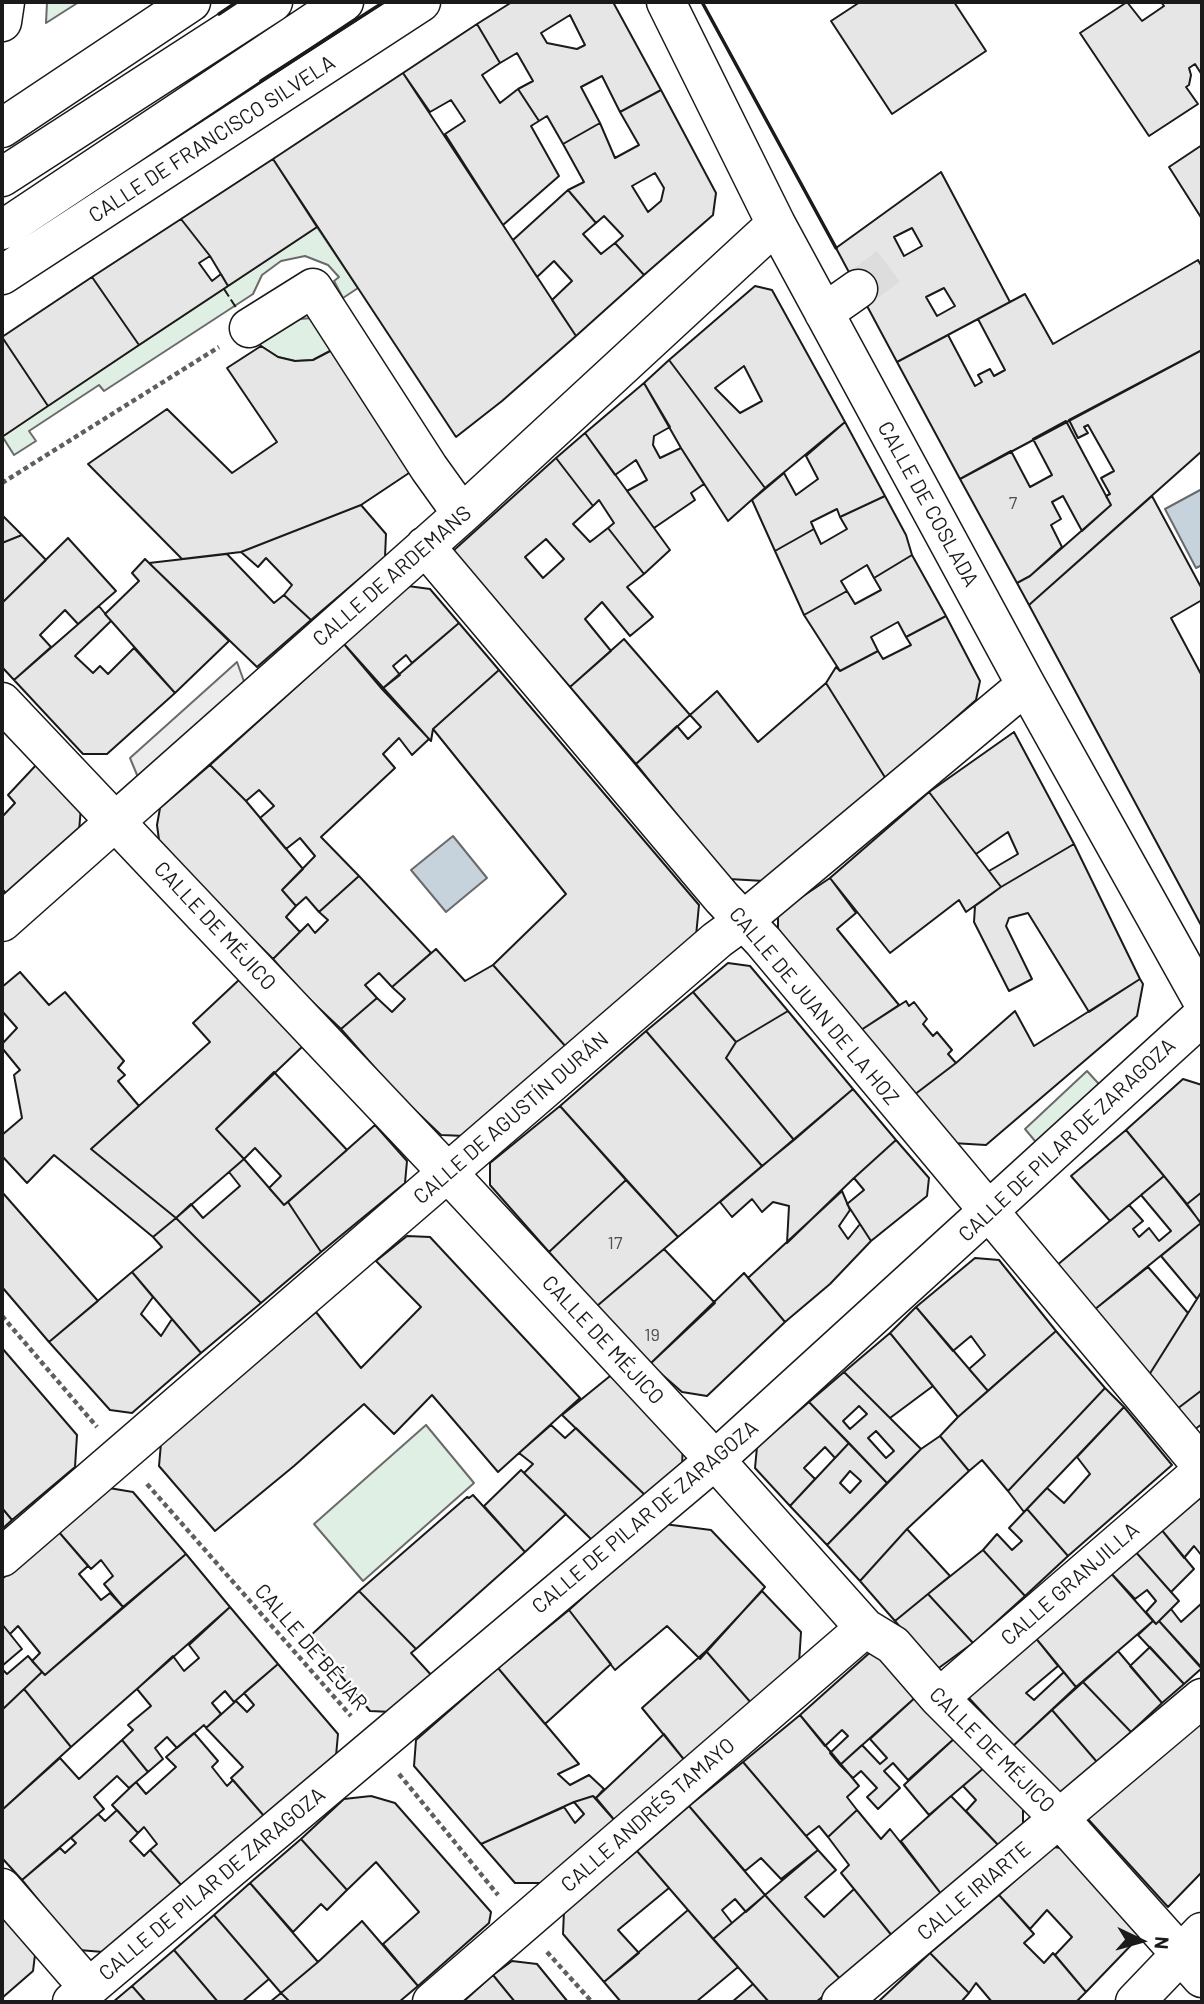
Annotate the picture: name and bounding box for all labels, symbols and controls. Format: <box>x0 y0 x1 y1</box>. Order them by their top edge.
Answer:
street label: CALLE DE FRANCISCO SILVELA <box>84 50 340 228</box>
street label: CALLE DE COSLADA <box>872 417 984 591</box>
house number: 7 <box>1009 492 1017 514</box>
street label: CALLE DE ARDEMANS <box>308 500 476 652</box>
street label: CALLE DE MÉJICO <box>149 856 281 996</box>
street label: CALLE DE JUAN DE LA HOZ <box>724 902 904 1110</box>
street label: CALLE DE AGUSTÍN DURÁN <box>408 1027 614 1209</box>
street label: CALLE DE PILAR DE ZARAGOZA <box>953 1033 1181 1247</box>
house number: 17 <box>608 1232 622 1254</box>
street label: CALLE DE MÉJICO <box>537 1270 669 1410</box>
house number: 19 <box>644 1324 660 1346</box>
street label: CALLE DE PILAR DE ZARAGOZA <box>527 1415 763 1619</box>
street label: CALLE GRANJILLA <box>996 1517 1144 1651</box>
street label: CALLE DE BÉJAR <box>249 1579 373 1715</box>
street label: CALLE DE MÉJICO <box>924 1682 1060 1818</box>
street label: CALLE ANDRÉS TAMAYO <box>556 1733 740 1897</box>
street label: CALLE DE PILAR DE ZARAGOZA <box>94 1782 330 1986</box>
street label: CALLE IRIARTE <box>912 1836 1036 1946</box>
north arrow <box>1106 1906 1176 1976</box>
text: N <box>1150 1936 1174 1950</box>

